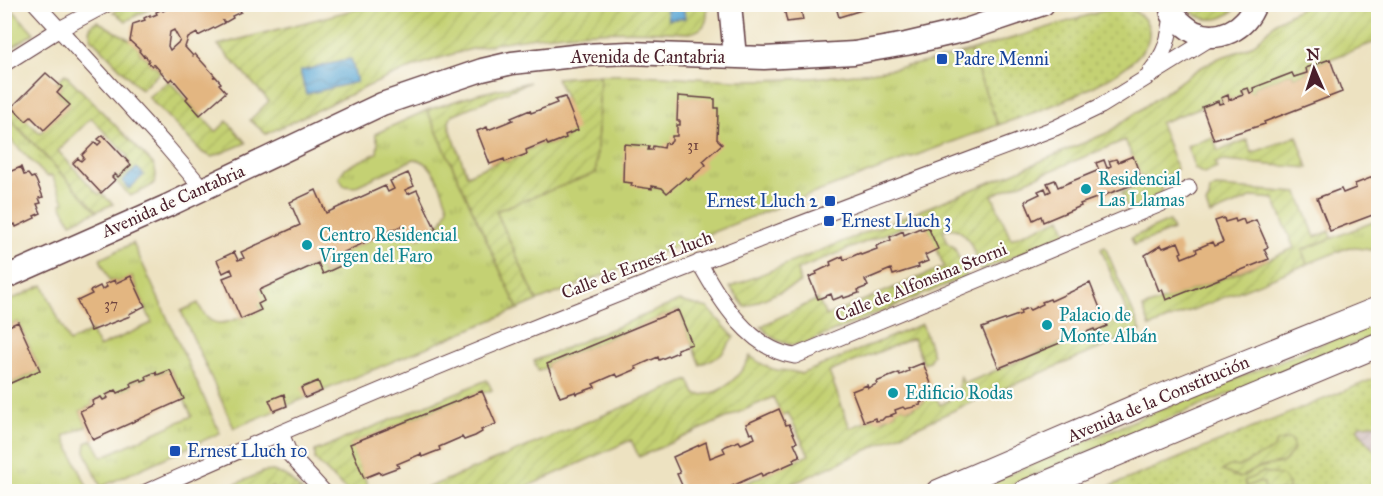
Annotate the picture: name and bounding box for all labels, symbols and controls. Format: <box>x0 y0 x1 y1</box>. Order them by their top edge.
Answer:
north arrow <box>1284 39 1344 99</box>
text: N <box>1306 45 1321 64</box>
street label: Avenida de Cantabria <box>570 46 726 68</box>
place label: Padre Menni <box>954 48 1049 70</box>
marker: Padre Menni <box>935 52 949 66</box>
house number: 31 <box>687 136 699 154</box>
street label: Avenida de Cantabria <box>97 159 248 243</box>
place label: Residencial Las Llamas <box>1098 168 1185 211</box>
marker: Residencial Las Llamas <box>1079 182 1093 196</box>
place label: Ernest Lluch 2 <box>706 190 818 212</box>
marker: Ernest Lluch 2 <box>823 194 837 208</box>
place label: Ernest Lluch 3 <box>841 210 951 232</box>
marker: Ernest Lluch 3 <box>822 214 836 228</box>
place label: Centro Residencial Virgen del Faro <box>318 224 457 268</box>
street label: Calle de Ernest Lluch <box>558 226 716 304</box>
street label: Calle de Alfonsina Storni <box>832 237 1010 327</box>
marker: Centro Residencial Virgen del Faro <box>300 238 314 252</box>
house number: 37 <box>104 295 118 313</box>
place label: Palacio de Monte Albán <box>1059 304 1157 347</box>
marker: Palacio de Monte Albán <box>1040 318 1054 332</box>
street label: Avenida de la Constitución <box>1063 351 1253 448</box>
place label: Edificio Rodas <box>905 382 1013 404</box>
marker: Edificio Rodas <box>886 386 900 400</box>
place label: Ernest Lluch 10 <box>187 440 307 462</box>
marker: Ernest Lluch 10 <box>168 444 182 458</box>

